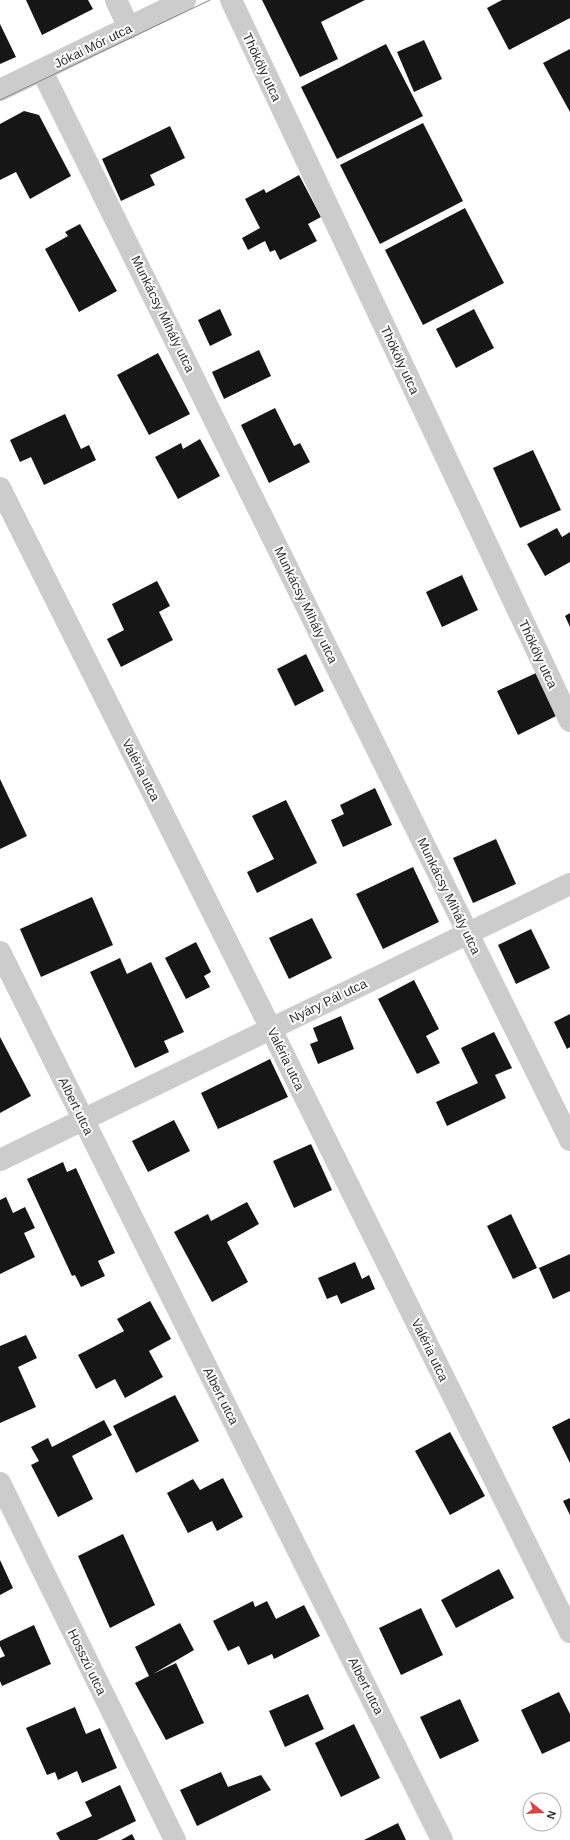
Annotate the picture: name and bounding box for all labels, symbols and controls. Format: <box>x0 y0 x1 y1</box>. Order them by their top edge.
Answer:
street label: Jókai Mór utca <box>52 20 135 71</box>
street label: Thököly utca <box>240 30 285 104</box>
street label: Munkácsy Mihály utca <box>128 253 198 375</box>
street label: Thököly utca <box>378 323 423 397</box>
street label: Munkácsy Mihály utca <box>271 544 341 666</box>
street label: Thököly utca <box>516 617 561 691</box>
street label: Valéria utca <box>119 736 163 804</box>
street label: Munkácsy Mihály utca <box>414 835 484 957</box>
street label: Nyáry Pál utca <box>287 975 370 1026</box>
street label: Valéria utca <box>264 1025 308 1093</box>
street label: Albert utca <box>56 1075 97 1138</box>
street label: Valéria utca <box>408 1316 452 1384</box>
street label: Albert utca <box>200 1365 242 1428</box>
street label: Hosszú utca <box>65 1627 110 1698</box>
street label: Albert utca <box>345 1655 387 1718</box>
north arrow <box>522 1792 562 1832</box>
text: N <box>545 1809 558 1821</box>

